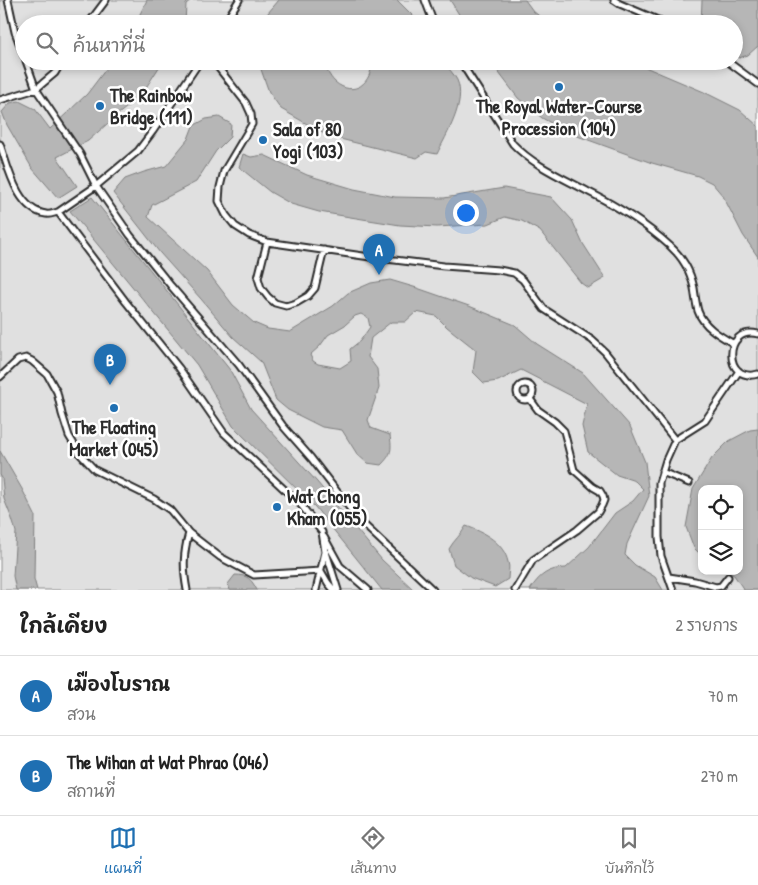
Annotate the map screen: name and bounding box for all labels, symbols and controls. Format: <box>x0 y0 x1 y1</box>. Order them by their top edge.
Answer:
search box <box>15 15 743 70</box>
icon: search <box>33 29 61 57</box>
text: ค้นหาที่นี่ <box>73 32 145 58</box>
marker: The Royal Water-Course Procession (104) <box>553 81 565 93</box>
place label: The Rainbow Bridge (111) <box>109 82 193 131</box>
place label: The Royal Water-Course Procession (104) <box>475 93 642 141</box>
marker: The Rainbow Bridge (111) <box>94 100 106 112</box>
place label: Sala of 80 Yogi (103) <box>273 116 343 165</box>
marker: Sala of 80 Yogi (103) <box>257 134 269 146</box>
your location <box>453 200 479 226</box>
pin: A <box>363 234 395 275</box>
pin: B <box>94 344 126 385</box>
marker: The Floating Market (045) <box>108 402 120 414</box>
place label: The Floating Market (045) <box>69 414 159 462</box>
place label: Wat Chong Kham (055) <box>287 483 368 531</box>
map controls <box>698 485 743 575</box>
button: locate <box>698 485 743 530</box>
marker: Wat Chong Kham (055) <box>271 501 283 513</box>
button: layers <box>698 530 743 575</box>
text: ใกล้เคียง <box>20 611 107 640</box>
text: 2 รายการ <box>676 614 738 636</box>
text: เมืองโบราณ <box>67 671 170 697</box>
text: A <box>32 685 40 707</box>
text: 70 m <box>708 685 738 707</box>
text: สวน <box>67 703 96 725</box>
text: The Wihan at Wat Phrao (046) <box>67 749 269 775</box>
text: B <box>32 765 40 787</box>
text: 270 m <box>701 765 738 787</box>
text: สถานที่ <box>67 780 115 802</box>
tab: แผนที่ <box>104 824 142 878</box>
tab: เส้นทาง <box>350 824 396 878</box>
tab: บันทึกไว้ <box>605 824 654 878</box>

